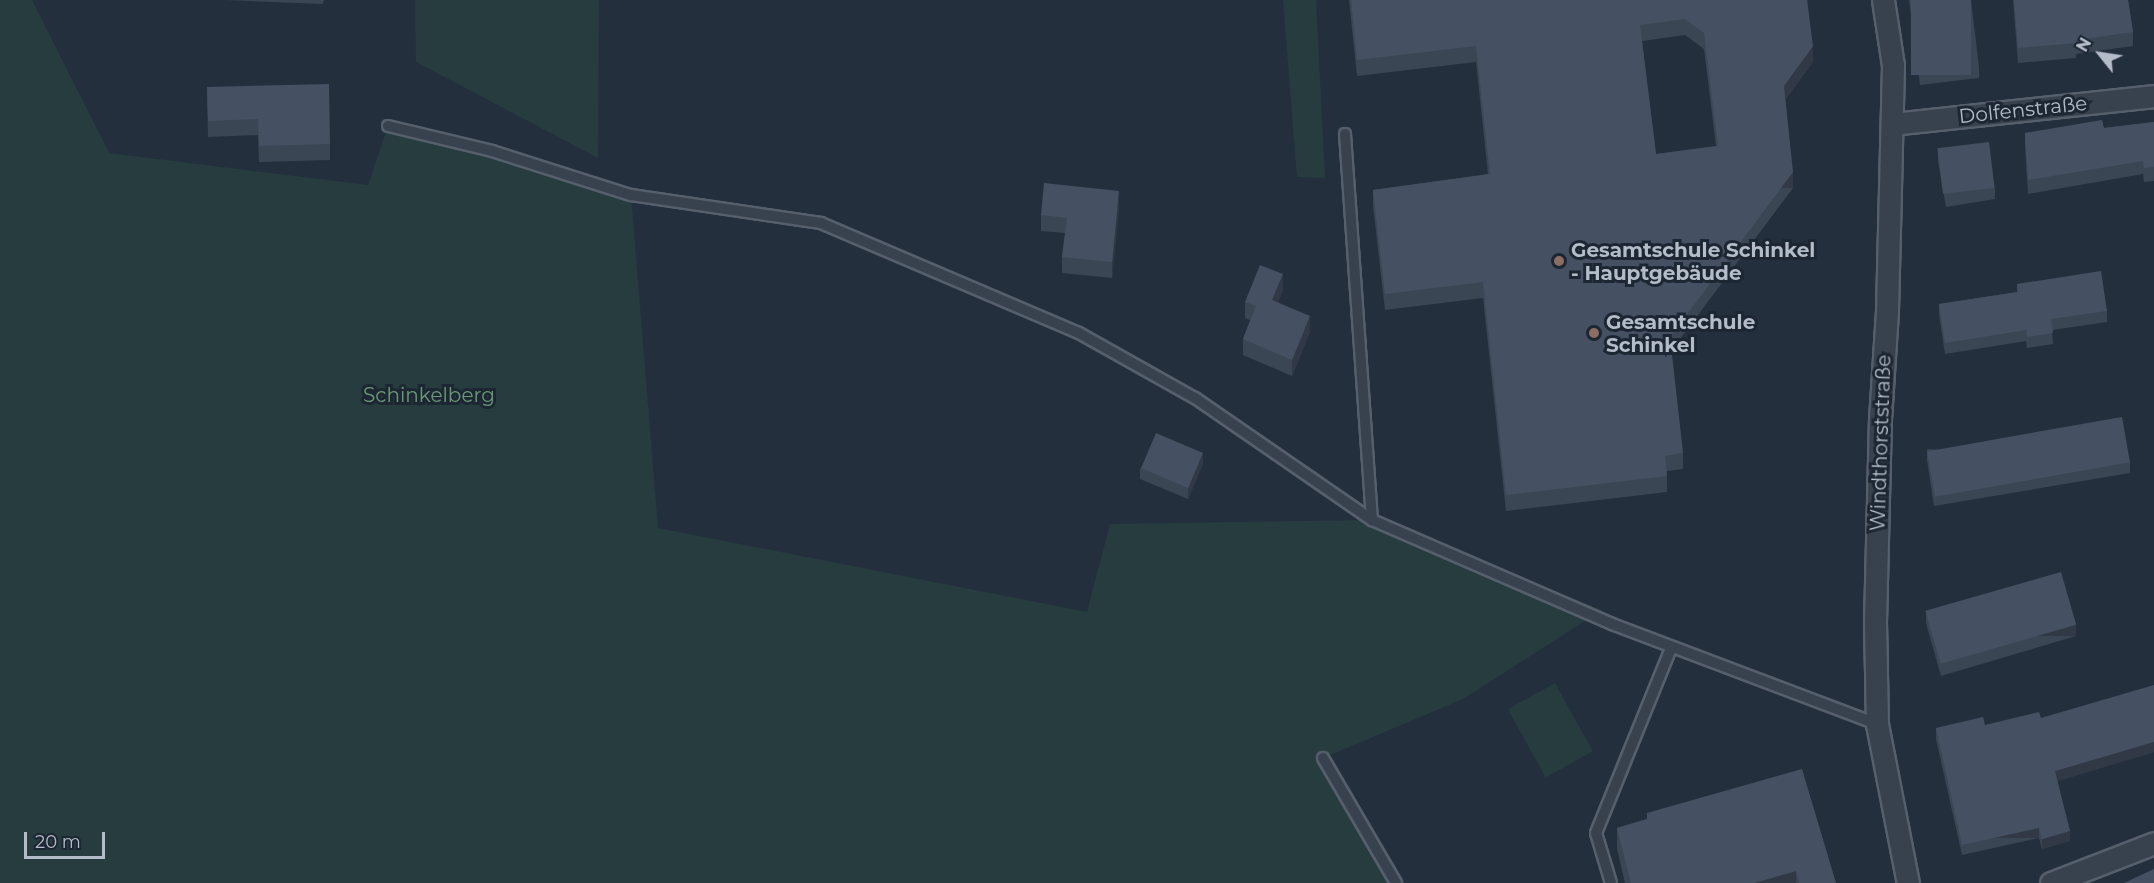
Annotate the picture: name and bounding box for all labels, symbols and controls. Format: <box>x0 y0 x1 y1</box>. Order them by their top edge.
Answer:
north arrow <box>2070 24 2130 84</box>
text: N <box>2073 34 2095 55</box>
street label: Dolfenstraße <box>1958 91 2088 129</box>
place label: Gesamtschule Schinkel - Hauptgebäude <box>1571 238 1815 285</box>
marker: Gesamtschule Schinkel - Hauptgebäude <box>1552 254 1566 268</box>
place label: Gesamtschule Schinkel <box>1606 310 1755 357</box>
marker: Gesamtschule Schinkel <box>1587 326 1601 340</box>
street label: Windthorststraße <box>1866 354 1896 532</box>
park label: Schinkelberg <box>363 383 495 407</box>
scale bar <box>27 820 108 858</box>
text: 20 m <box>35 831 81 853</box>

